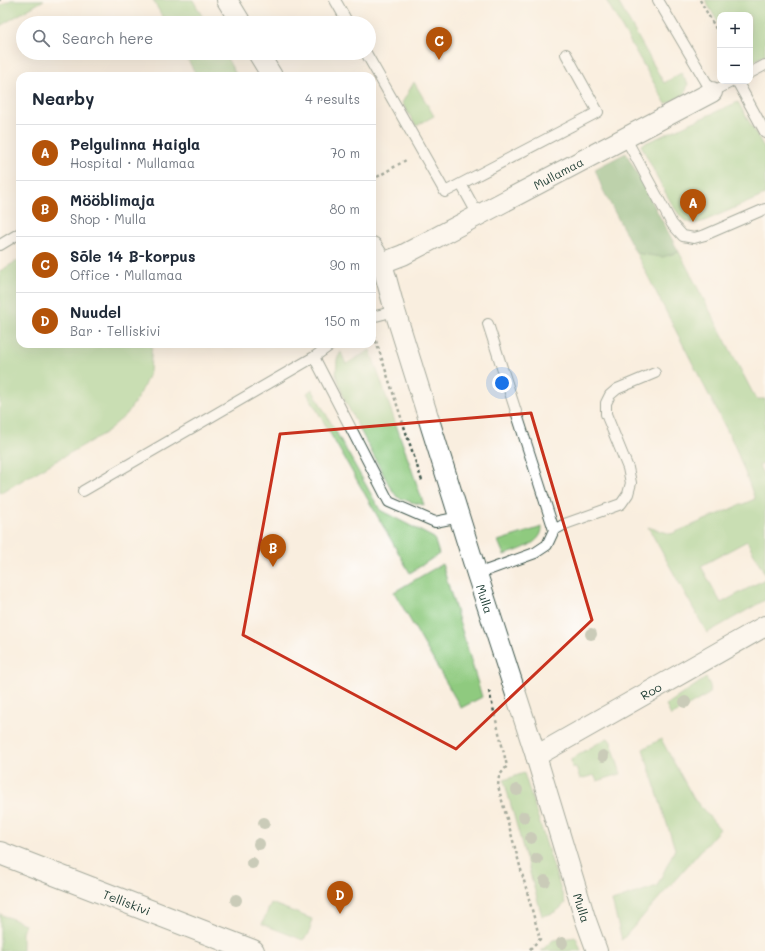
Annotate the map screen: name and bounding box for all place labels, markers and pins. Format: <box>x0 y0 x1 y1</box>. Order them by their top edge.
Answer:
pin: C <box>426 27 452 60</box>
pin: A <box>680 189 706 222</box>
pin: B <box>260 534 286 567</box>
pin: D <box>327 881 353 914</box>

